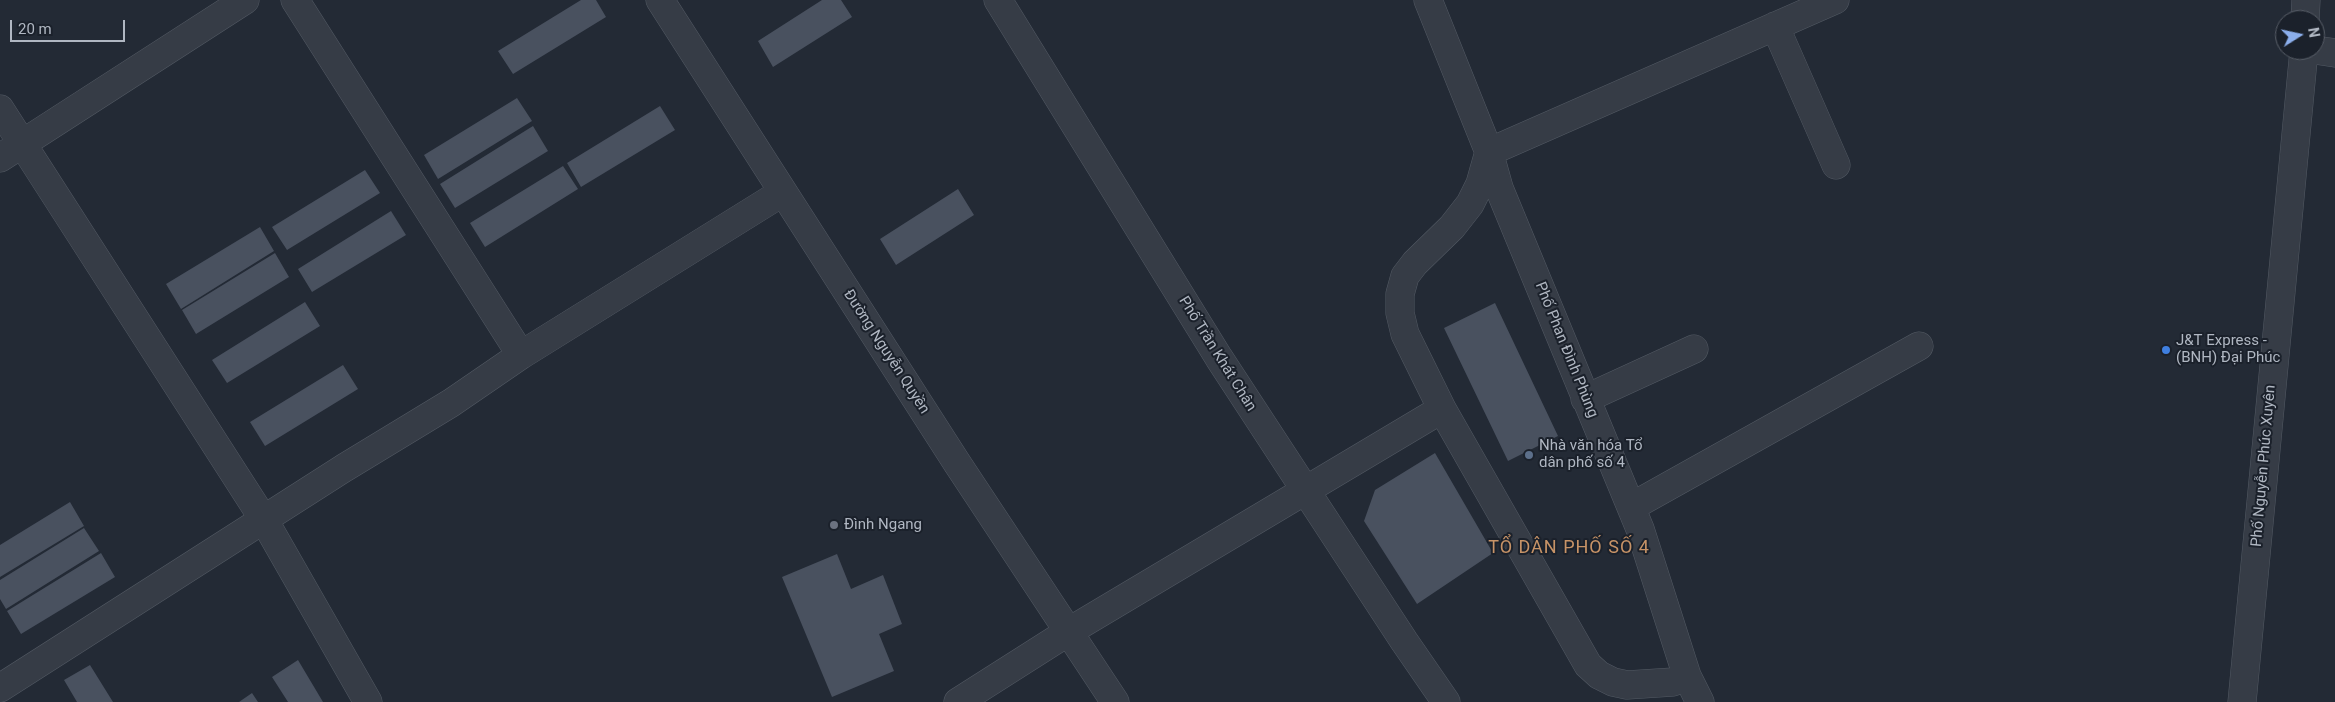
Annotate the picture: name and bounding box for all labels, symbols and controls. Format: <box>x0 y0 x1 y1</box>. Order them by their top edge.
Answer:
scale bar <box>12 10 128 42</box>
north arrow <box>2275 10 2325 60</box>
text: 20 m <box>18 20 52 38</box>
text: N <box>2305 26 2323 39</box>
street label: Phố Phan Đình Phùng <box>1531 280 1601 420</box>
street label: Đường Nguyễn Quyền <box>839 286 933 418</box>
street label: Phố Trần Khát Chân <box>1174 293 1260 415</box>
place label: J&T Express - (BNH) Đại Phúc <box>2176 332 2280 367</box>
marker: J&T Express - (BNH) Đại Phúc <box>2160 344 2172 356</box>
street label: Phố Nguyễn Phúc Xuyên <box>2248 384 2280 548</box>
place label: Nhà văn hóa Tổ dân phố số 4 <box>1539 437 1643 472</box>
marker: Nhà văn hóa Tổ dân phố số 4 <box>1523 449 1535 461</box>
place label: Đình Ngang <box>844 516 922 534</box>
marker: Đình Ngang <box>828 519 840 531</box>
district label: TỔ DÂN PHỐ SỐ 4 <box>1486 537 1652 559</box>

